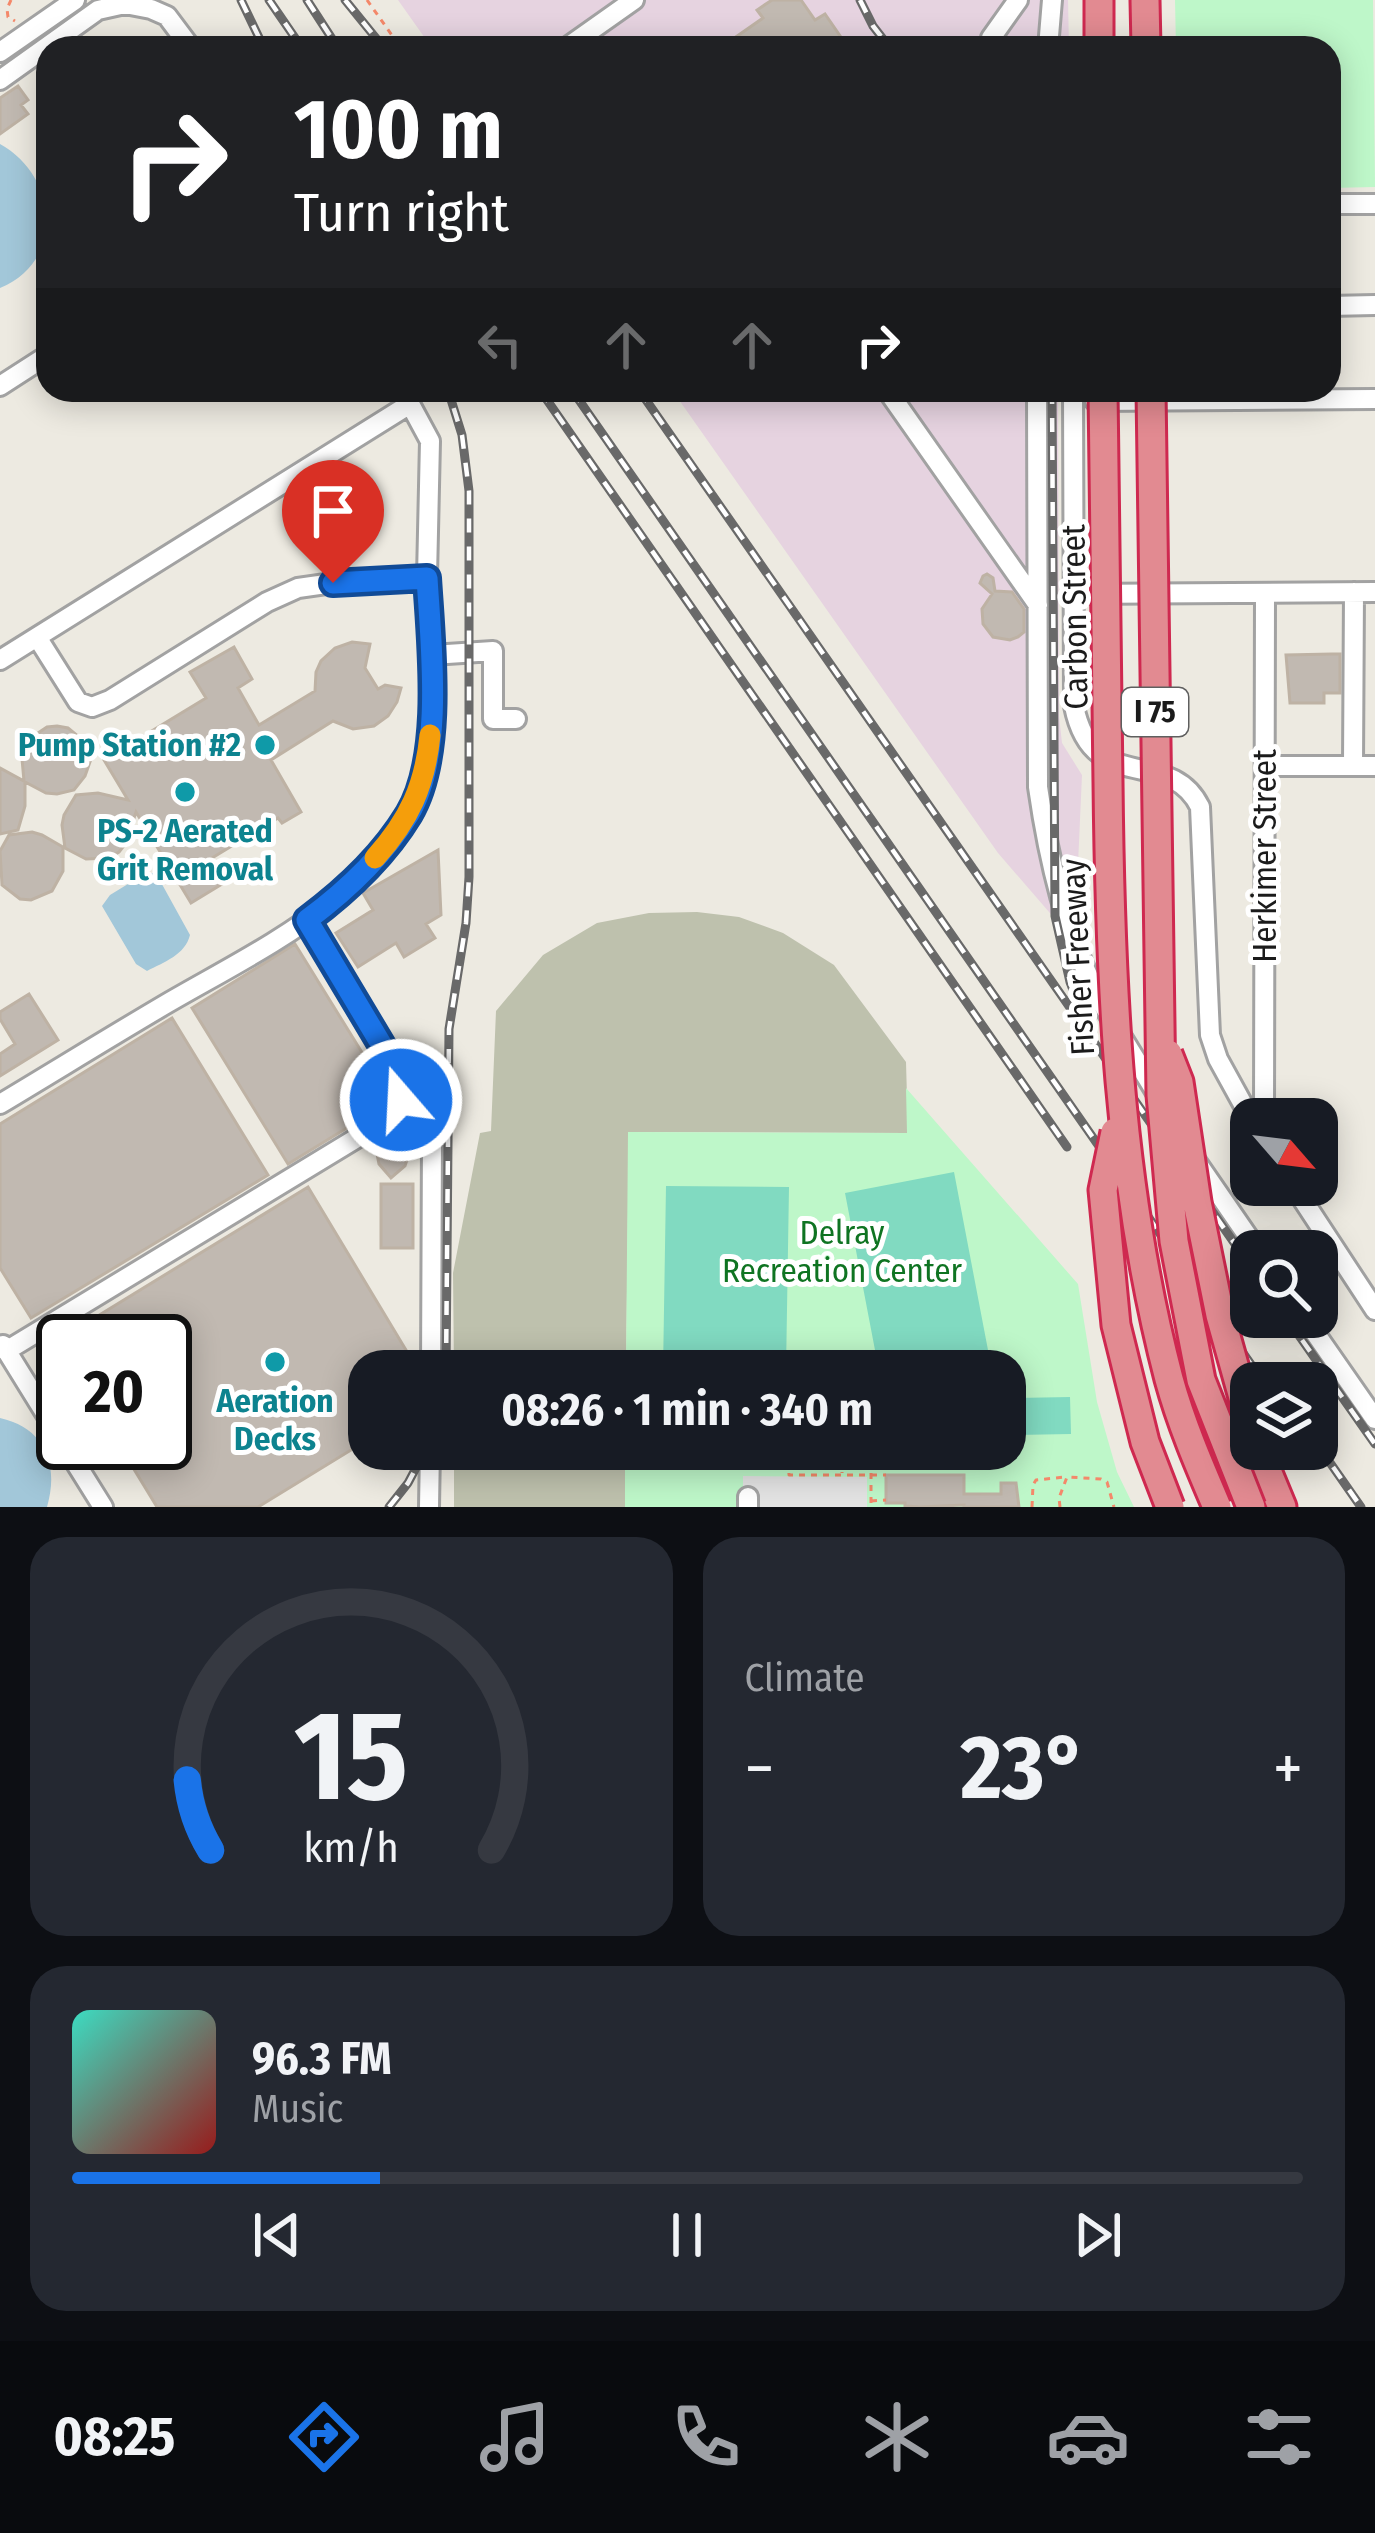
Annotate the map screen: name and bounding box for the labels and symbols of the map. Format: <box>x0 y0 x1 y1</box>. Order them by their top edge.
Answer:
pin <box>282 460 384 583</box>
street label: Carbon Street <box>1053 524 1097 710</box>
road number: I 75 <box>1122 688 1188 736</box>
place label: Pump Station #2 <box>18 725 241 765</box>
marker: Pump Station #2 <box>252 732 278 758</box>
street label: Herkimer Street <box>1245 749 1285 963</box>
marker: PS-2 Aerated Grit Removal <box>172 779 198 805</box>
place label: PS-2 Aerated Grit Removal <box>97 811 274 889</box>
street label: Fisher Freeway <box>1053 857 1103 1056</box>
position arrow <box>338 1037 464 1163</box>
north arrow <box>1230 1098 1338 1206</box>
park label: Delray Recreation Center <box>722 1213 963 1291</box>
speed limit sign: 20 <box>36 1314 192 1470</box>
marker: Aeration Decks <box>262 1349 288 1375</box>
place label: Aeration Decks <box>215 1381 334 1459</box>

